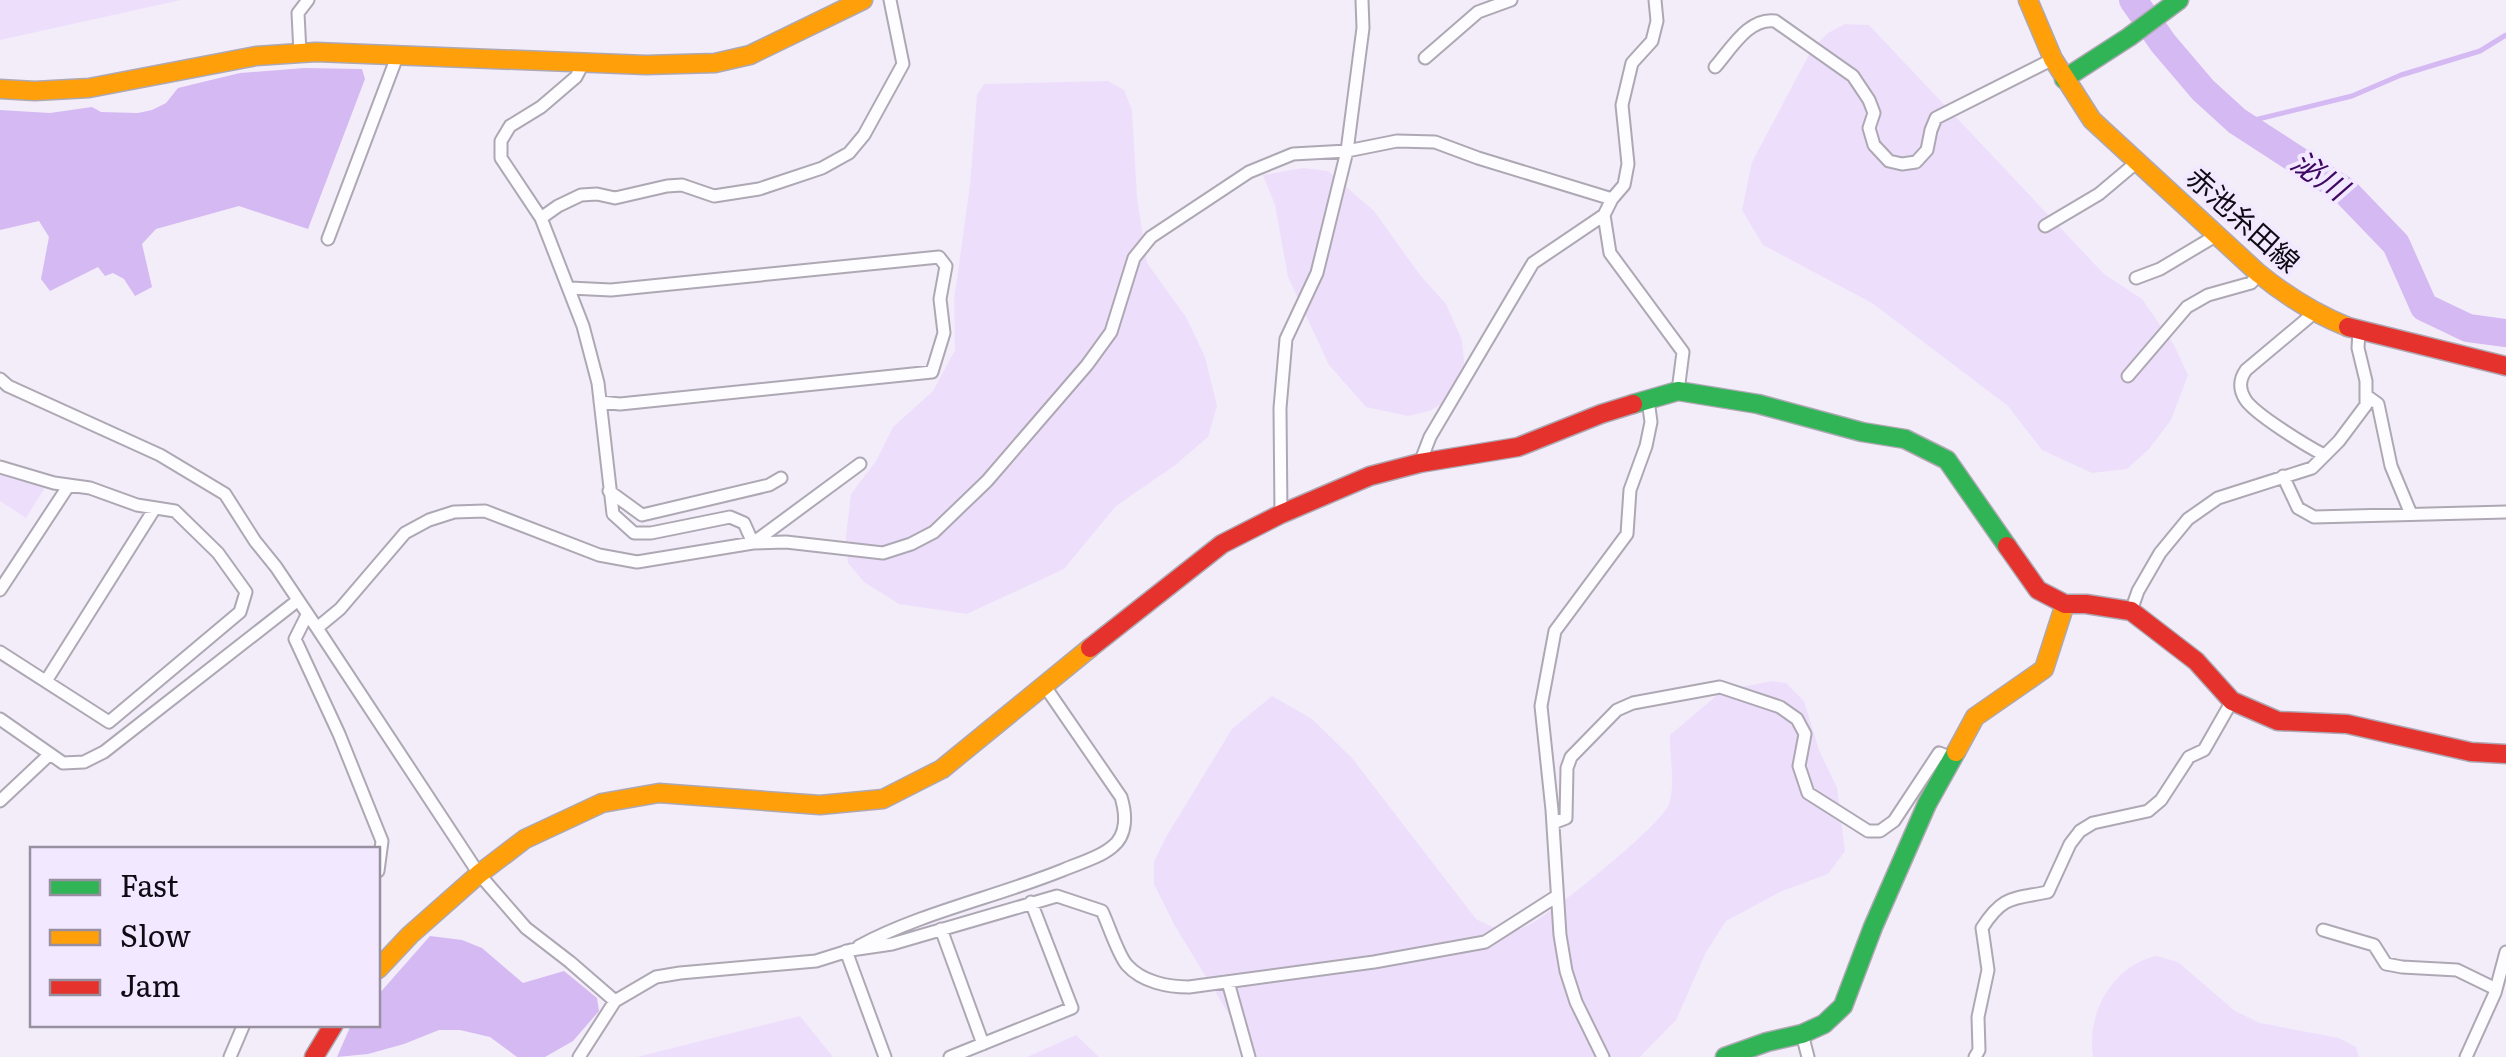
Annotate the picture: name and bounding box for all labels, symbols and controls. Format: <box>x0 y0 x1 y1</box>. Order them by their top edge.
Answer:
water label: 泌川 <box>2284 138 2360 210</box>
street label: 赤池糸田線 <box>2178 156 2310 281</box>
legend <box>30 847 380 1027</box>
text: Fast <box>120 862 179 906</box>
text: Slow <box>120 912 191 956</box>
text: Jam <box>120 962 180 1006</box>

